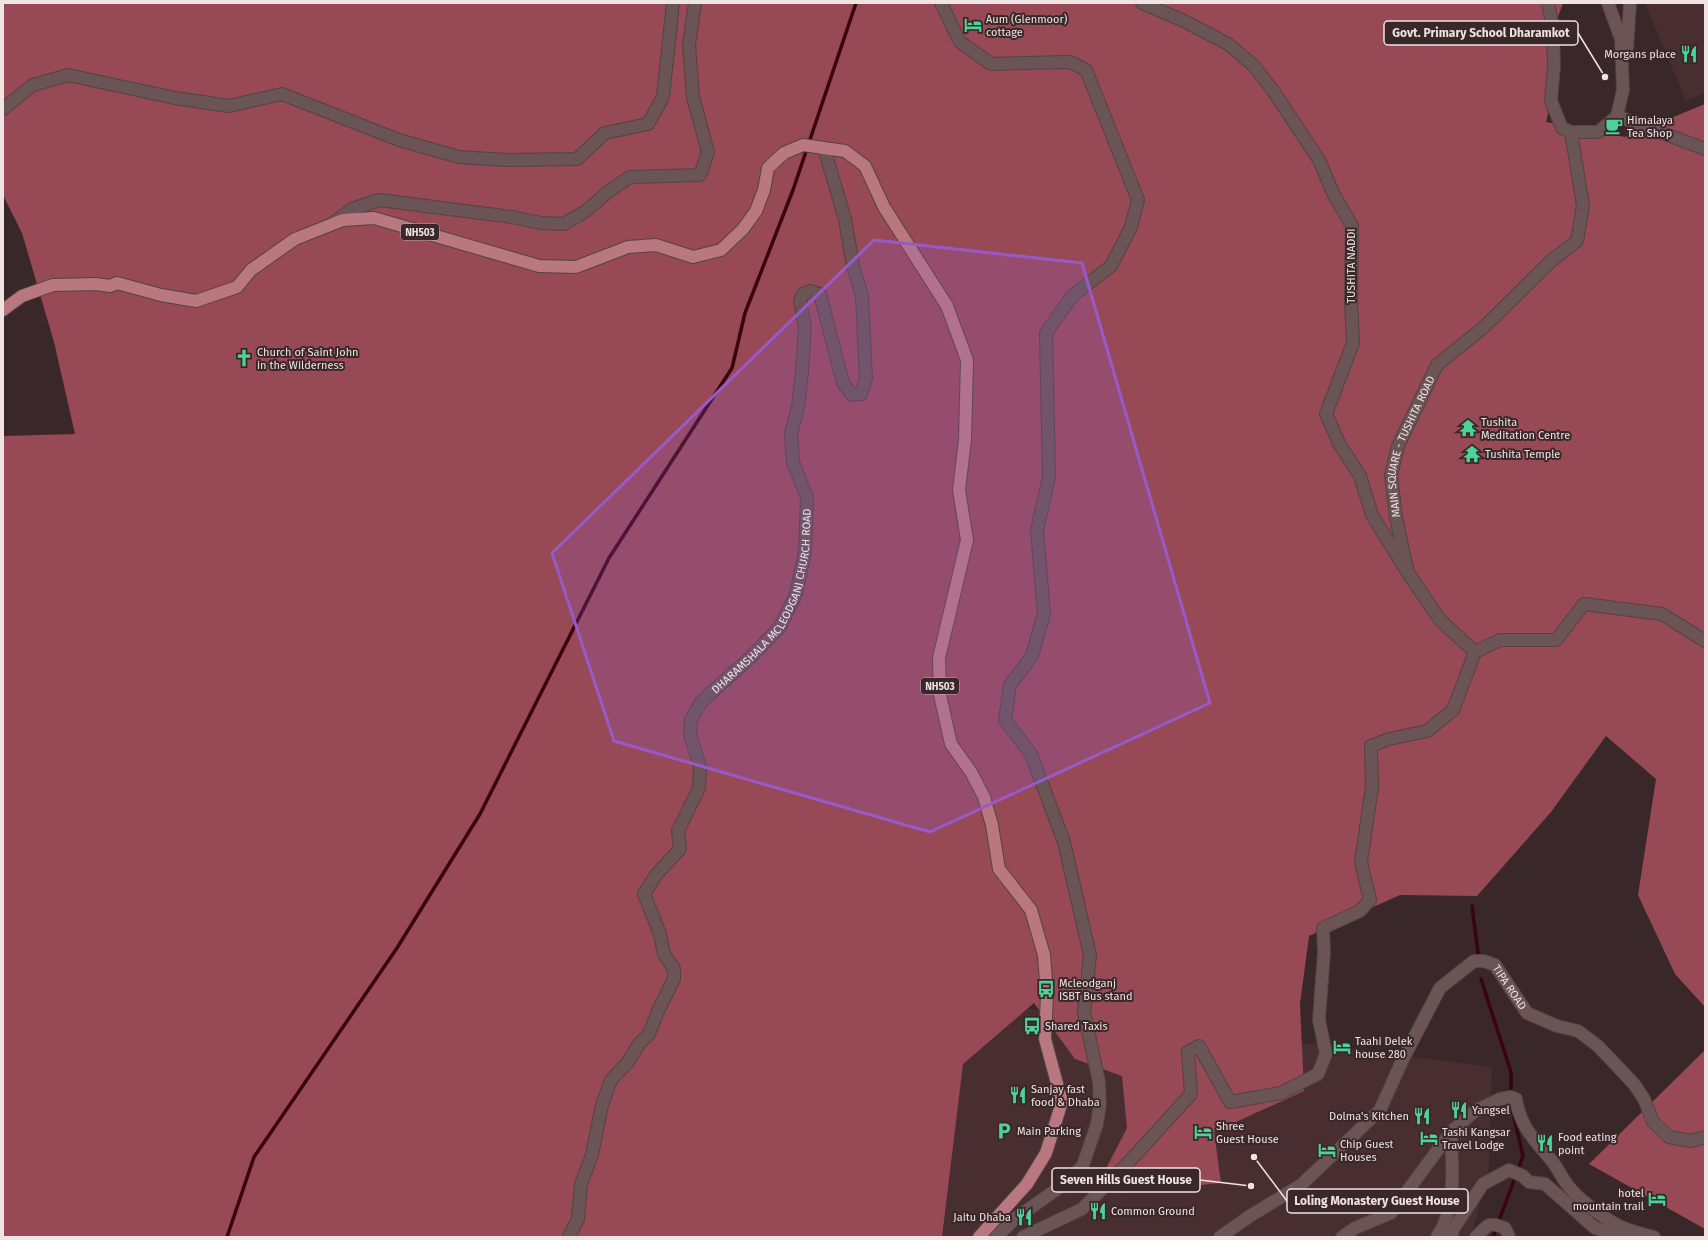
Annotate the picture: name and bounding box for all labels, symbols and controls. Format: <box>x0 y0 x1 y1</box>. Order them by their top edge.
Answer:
place label: Aum (Glenmoor) cottage <box>986 13 1068 39</box>
hotel icon: Aum (Glenmoor) cottage <box>963 15 983 35</box>
callout: Govt. Primary School Dharamkot <box>1384 21 1578 45</box>
text: Govt. Primary School Dharamkot <box>1392 26 1570 40</box>
restaurant icon: Morgans place <box>1679 44 1699 64</box>
place label: Morgans place <box>1604 48 1676 61</box>
place label: Himalaya Tea Shop <box>1627 114 1673 140</box>
cafe icon: Himalaya Tea Shop <box>1604 116 1624 136</box>
road number: NH503 <box>401 224 439 240</box>
street label: TUSHITA NADDI <box>1345 228 1358 304</box>
place label: Church of Saint John in the Wilderness <box>257 346 359 372</box>
church icon: Church of Saint John in the Wilderness <box>234 348 254 368</box>
street label: MAIN SQUARE - TUSHITA ROAD <box>1385 374 1438 518</box>
place label: Tushita Meditation Centre <box>1481 416 1570 442</box>
temple icon: Tushita Meditation Centre <box>1458 418 1478 438</box>
temple icon: Tushita Temple <box>1462 444 1482 464</box>
place label: Tushita Temple <box>1485 448 1560 461</box>
street label: DHARAMSHALA MCLEODGANJ CHURCH ROAD <box>709 508 814 696</box>
road number: NH503 <box>921 678 959 694</box>
street label: TIPA ROAD <box>1490 962 1529 1012</box>
place label: Mcleodganj ISBT Bus stand <box>1059 977 1133 1003</box>
bus stop icon: Mcleodganj ISBT Bus stand <box>1036 979 1056 999</box>
bus stop icon: Shared Taxis <box>1022 1016 1042 1036</box>
place label: Shared Taxis <box>1045 1020 1108 1033</box>
place label: Taahi Delek house 280 <box>1355 1035 1413 1061</box>
hotel icon: Taahi Delek house 280 <box>1332 1037 1352 1057</box>
place label: Sanjay fast food & Dhaba <box>1031 1083 1100 1109</box>
restaurant icon: Sanjay fast food & Dhaba <box>1008 1085 1028 1105</box>
restaurant icon: Yangsel <box>1449 1100 1469 1120</box>
place label: Yangsel <box>1472 1104 1510 1117</box>
restaurant icon: Dolma's Kitchen <box>1412 1106 1432 1126</box>
place label: Dolma's Kitchen <box>1329 1110 1409 1123</box>
place label: Shree Guest House <box>1216 1120 1279 1146</box>
parking icon: Main Parking <box>994 1121 1014 1141</box>
hotel icon: Shree Guest House <box>1193 1122 1213 1142</box>
place label: Main Parking <box>1017 1125 1081 1138</box>
place label: Tashi Kangsar Travel Lodge <box>1442 1126 1511 1152</box>
hotel icon: Tashi Kangsar Travel Lodge <box>1419 1128 1439 1148</box>
place label: Food eating point <box>1558 1131 1617 1157</box>
restaurant icon: Food eating point <box>1535 1133 1555 1153</box>
place label: Chip Guest Houses <box>1340 1138 1394 1164</box>
hotel icon: Chip Guest Houses <box>1317 1140 1337 1160</box>
callout: Seven Hills Guest House <box>1052 1168 1200 1192</box>
text: Seven Hills Guest House <box>1060 1173 1192 1187</box>
place label: hotel mountain trail <box>1573 1187 1644 1213</box>
callout: Loling Monastery Guest House <box>1287 1189 1468 1213</box>
hotel icon: hotel mountain trail <box>1647 1189 1667 1209</box>
text: Loling Monastery Guest House <box>1294 1194 1460 1208</box>
restaurant icon: Common Ground <box>1088 1201 1108 1221</box>
place label: Common Ground <box>1111 1205 1195 1218</box>
restaurant icon: Jaitu Dhaba <box>1014 1207 1034 1227</box>
place label: Jaitu Dhaba <box>953 1211 1011 1224</box>

